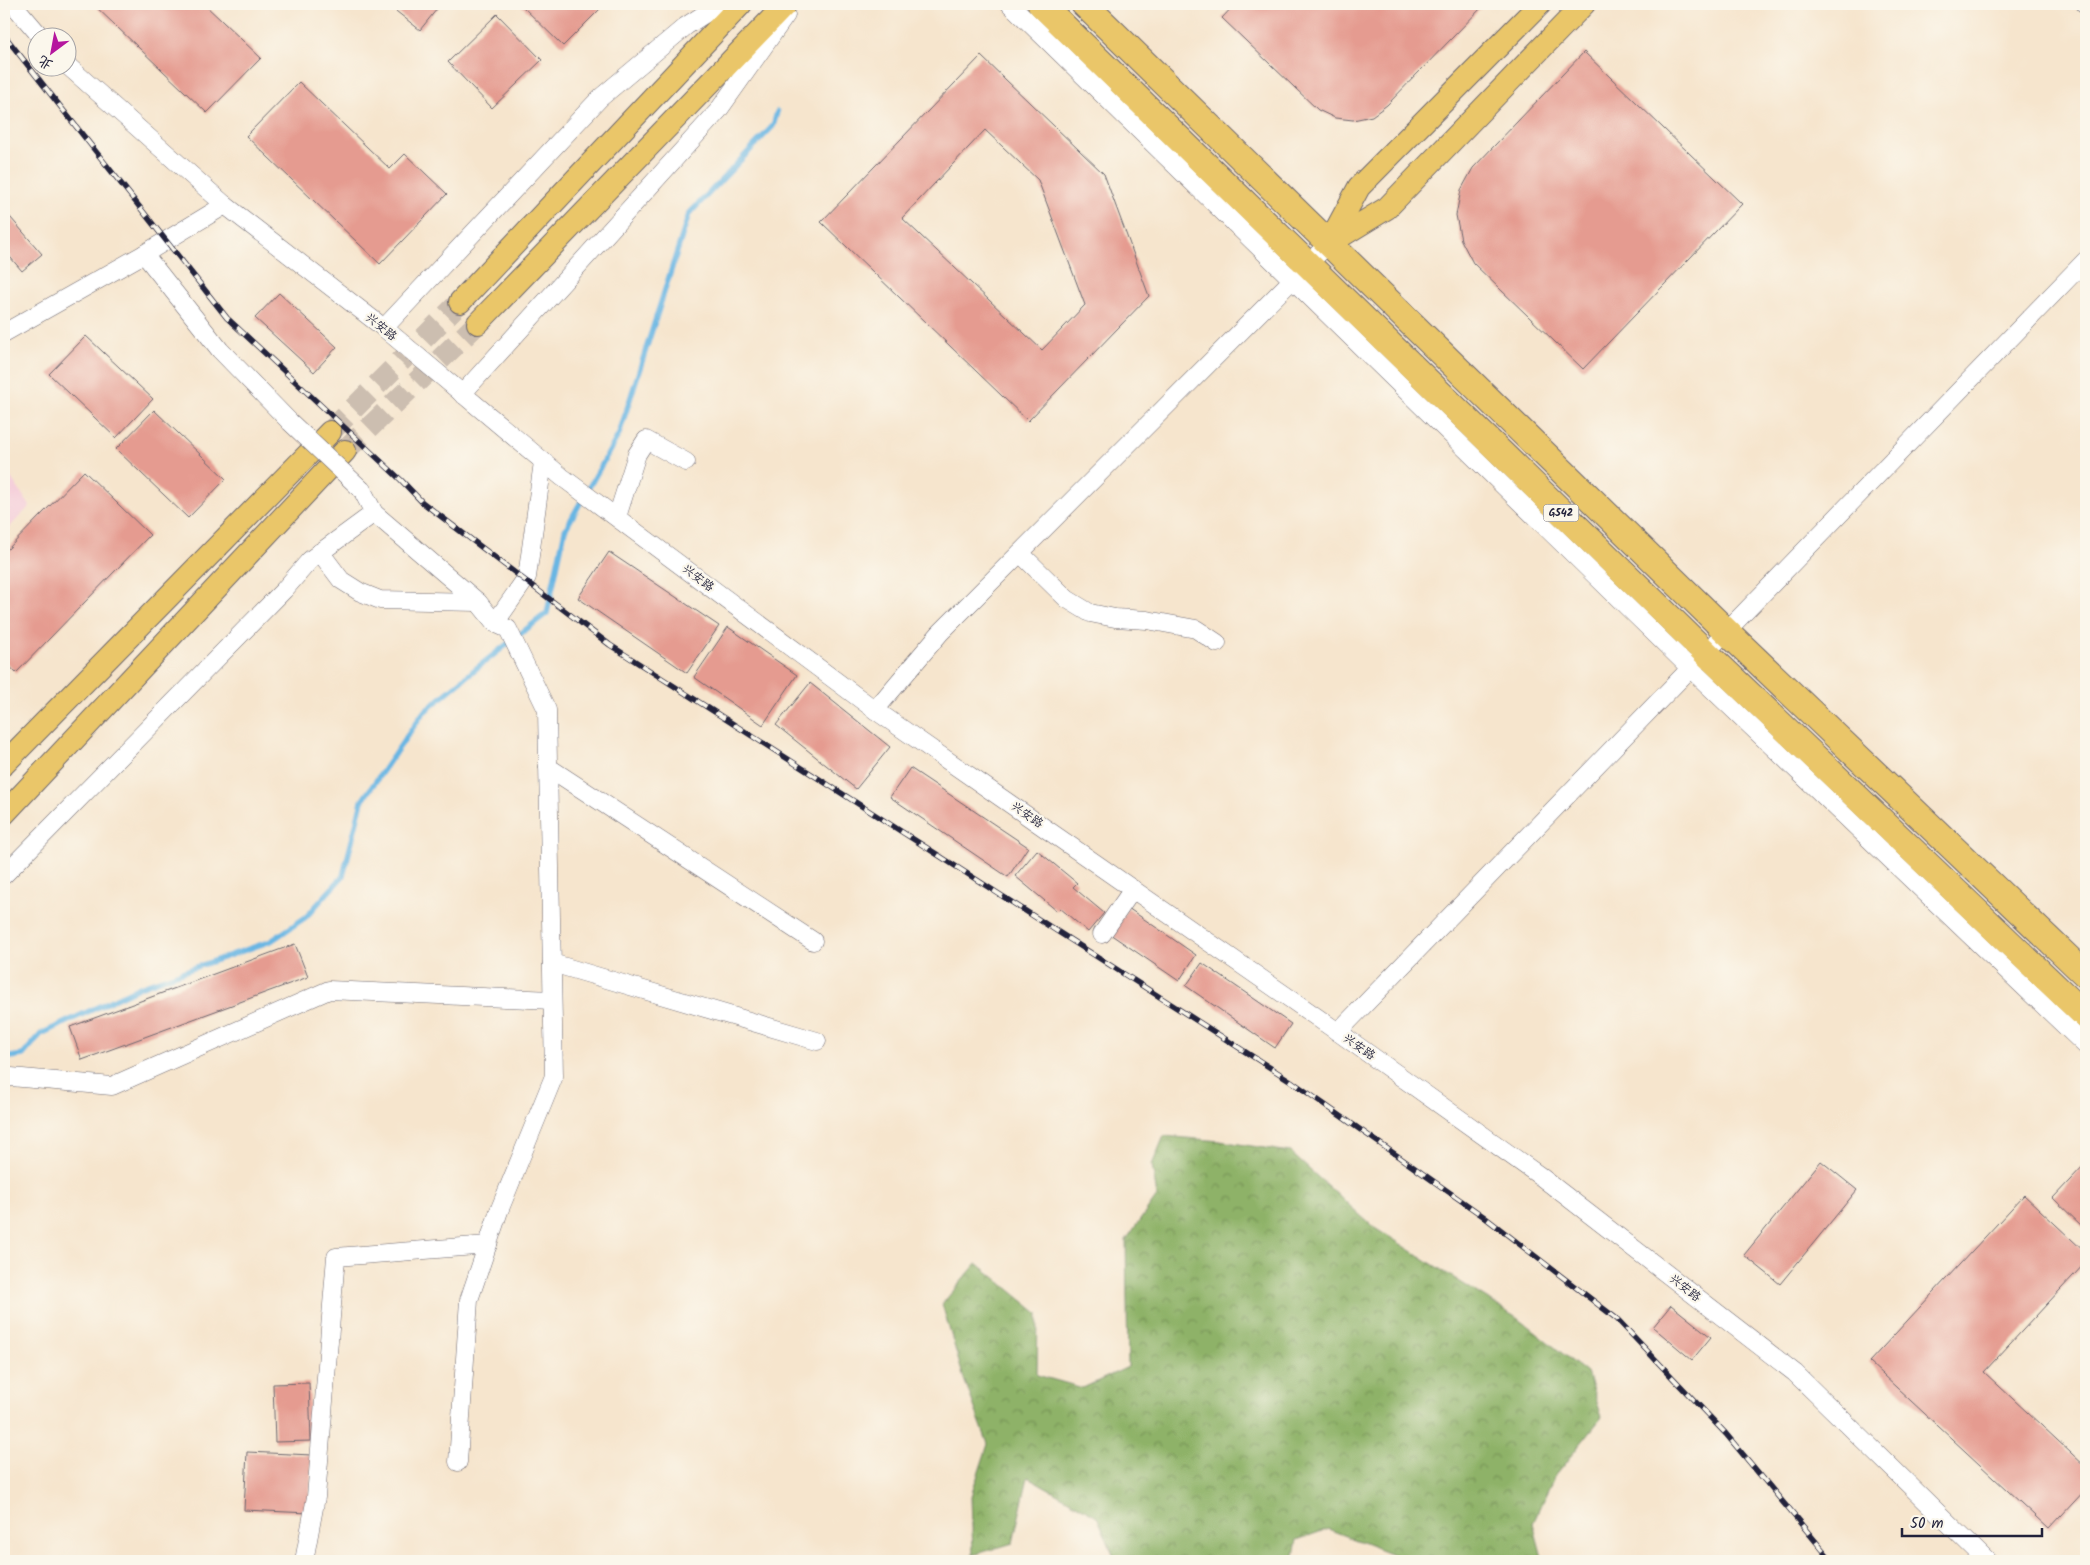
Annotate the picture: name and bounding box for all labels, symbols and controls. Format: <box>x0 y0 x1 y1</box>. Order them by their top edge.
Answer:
north arrow <box>28 28 78 78</box>
text: 北 <box>34 49 57 75</box>
street label: 兴安路 <box>361 308 401 346</box>
road number: G542 <box>1544 504 1578 522</box>
street label: 兴安路 <box>678 560 718 596</box>
street label: 兴安路 <box>1007 797 1047 833</box>
street label: 兴安路 <box>1339 1029 1379 1065</box>
street label: 兴安路 <box>1665 1269 1705 1307</box>
scale bar <box>1902 1505 2042 1537</box>
text: 50 m <box>1910 1512 1944 1536</box>

